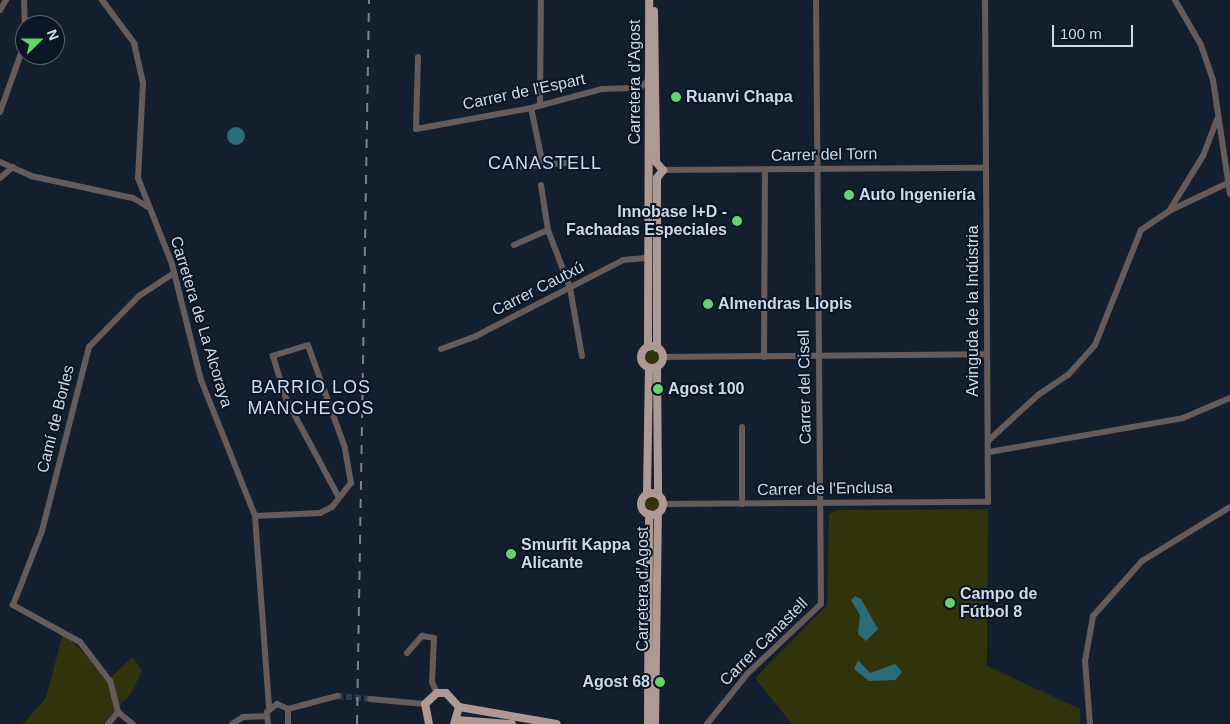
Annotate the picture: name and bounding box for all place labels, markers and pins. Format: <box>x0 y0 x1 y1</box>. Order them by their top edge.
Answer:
place label: Ruanvi Chapa <box>686 87 793 107</box>
marker: Ruanvi Chapa <box>670 91 682 103</box>
place label: Auto Ingeniería <box>859 185 975 205</box>
marker: Auto Ingeniería <box>843 189 855 201</box>
place label: Innobase I+D - Fachadas Especiales <box>566 202 727 240</box>
marker: Innobase I+D - Fachadas Especiales <box>731 215 743 227</box>
place label: Almendras Llopis <box>718 294 852 314</box>
marker: Almendras Llopis <box>702 298 714 310</box>
place label: Agost 100 <box>668 379 744 399</box>
marker: Agost 100 <box>652 383 664 395</box>
place label: Smurfit Kappa Alicante <box>521 535 630 573</box>
marker: Smurfit Kappa Alicante <box>505 548 517 560</box>
place label: Campo de Fútbol 8 <box>960 584 1037 622</box>
marker: Campo de Fútbol 8 <box>944 597 956 609</box>
place label: Agost 68 <box>582 672 650 692</box>
marker: Agost 68 <box>654 676 666 688</box>

